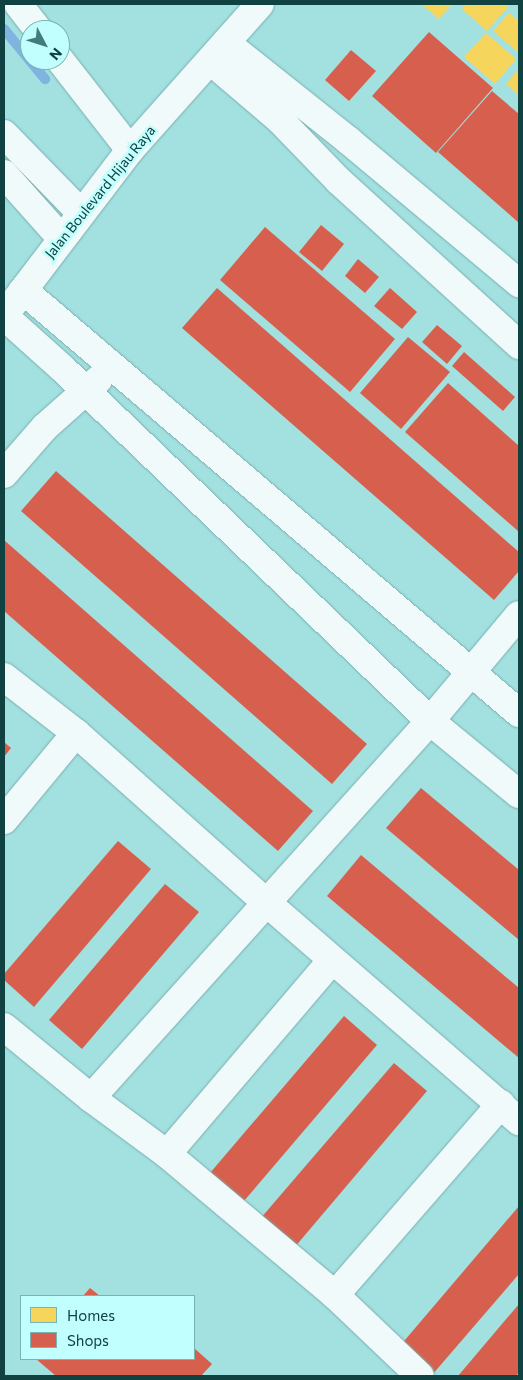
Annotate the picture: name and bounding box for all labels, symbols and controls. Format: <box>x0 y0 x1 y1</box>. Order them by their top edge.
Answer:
north arrow <box>20 20 70 70</box>
text: N <box>46 45 66 64</box>
street label: Jalan Boulevard Hijau Raya <box>41 122 159 262</box>
legend <box>20 1295 195 1360</box>
text: Homes <box>67 1306 115 1324</box>
text: Shops <box>67 1331 109 1349</box>

